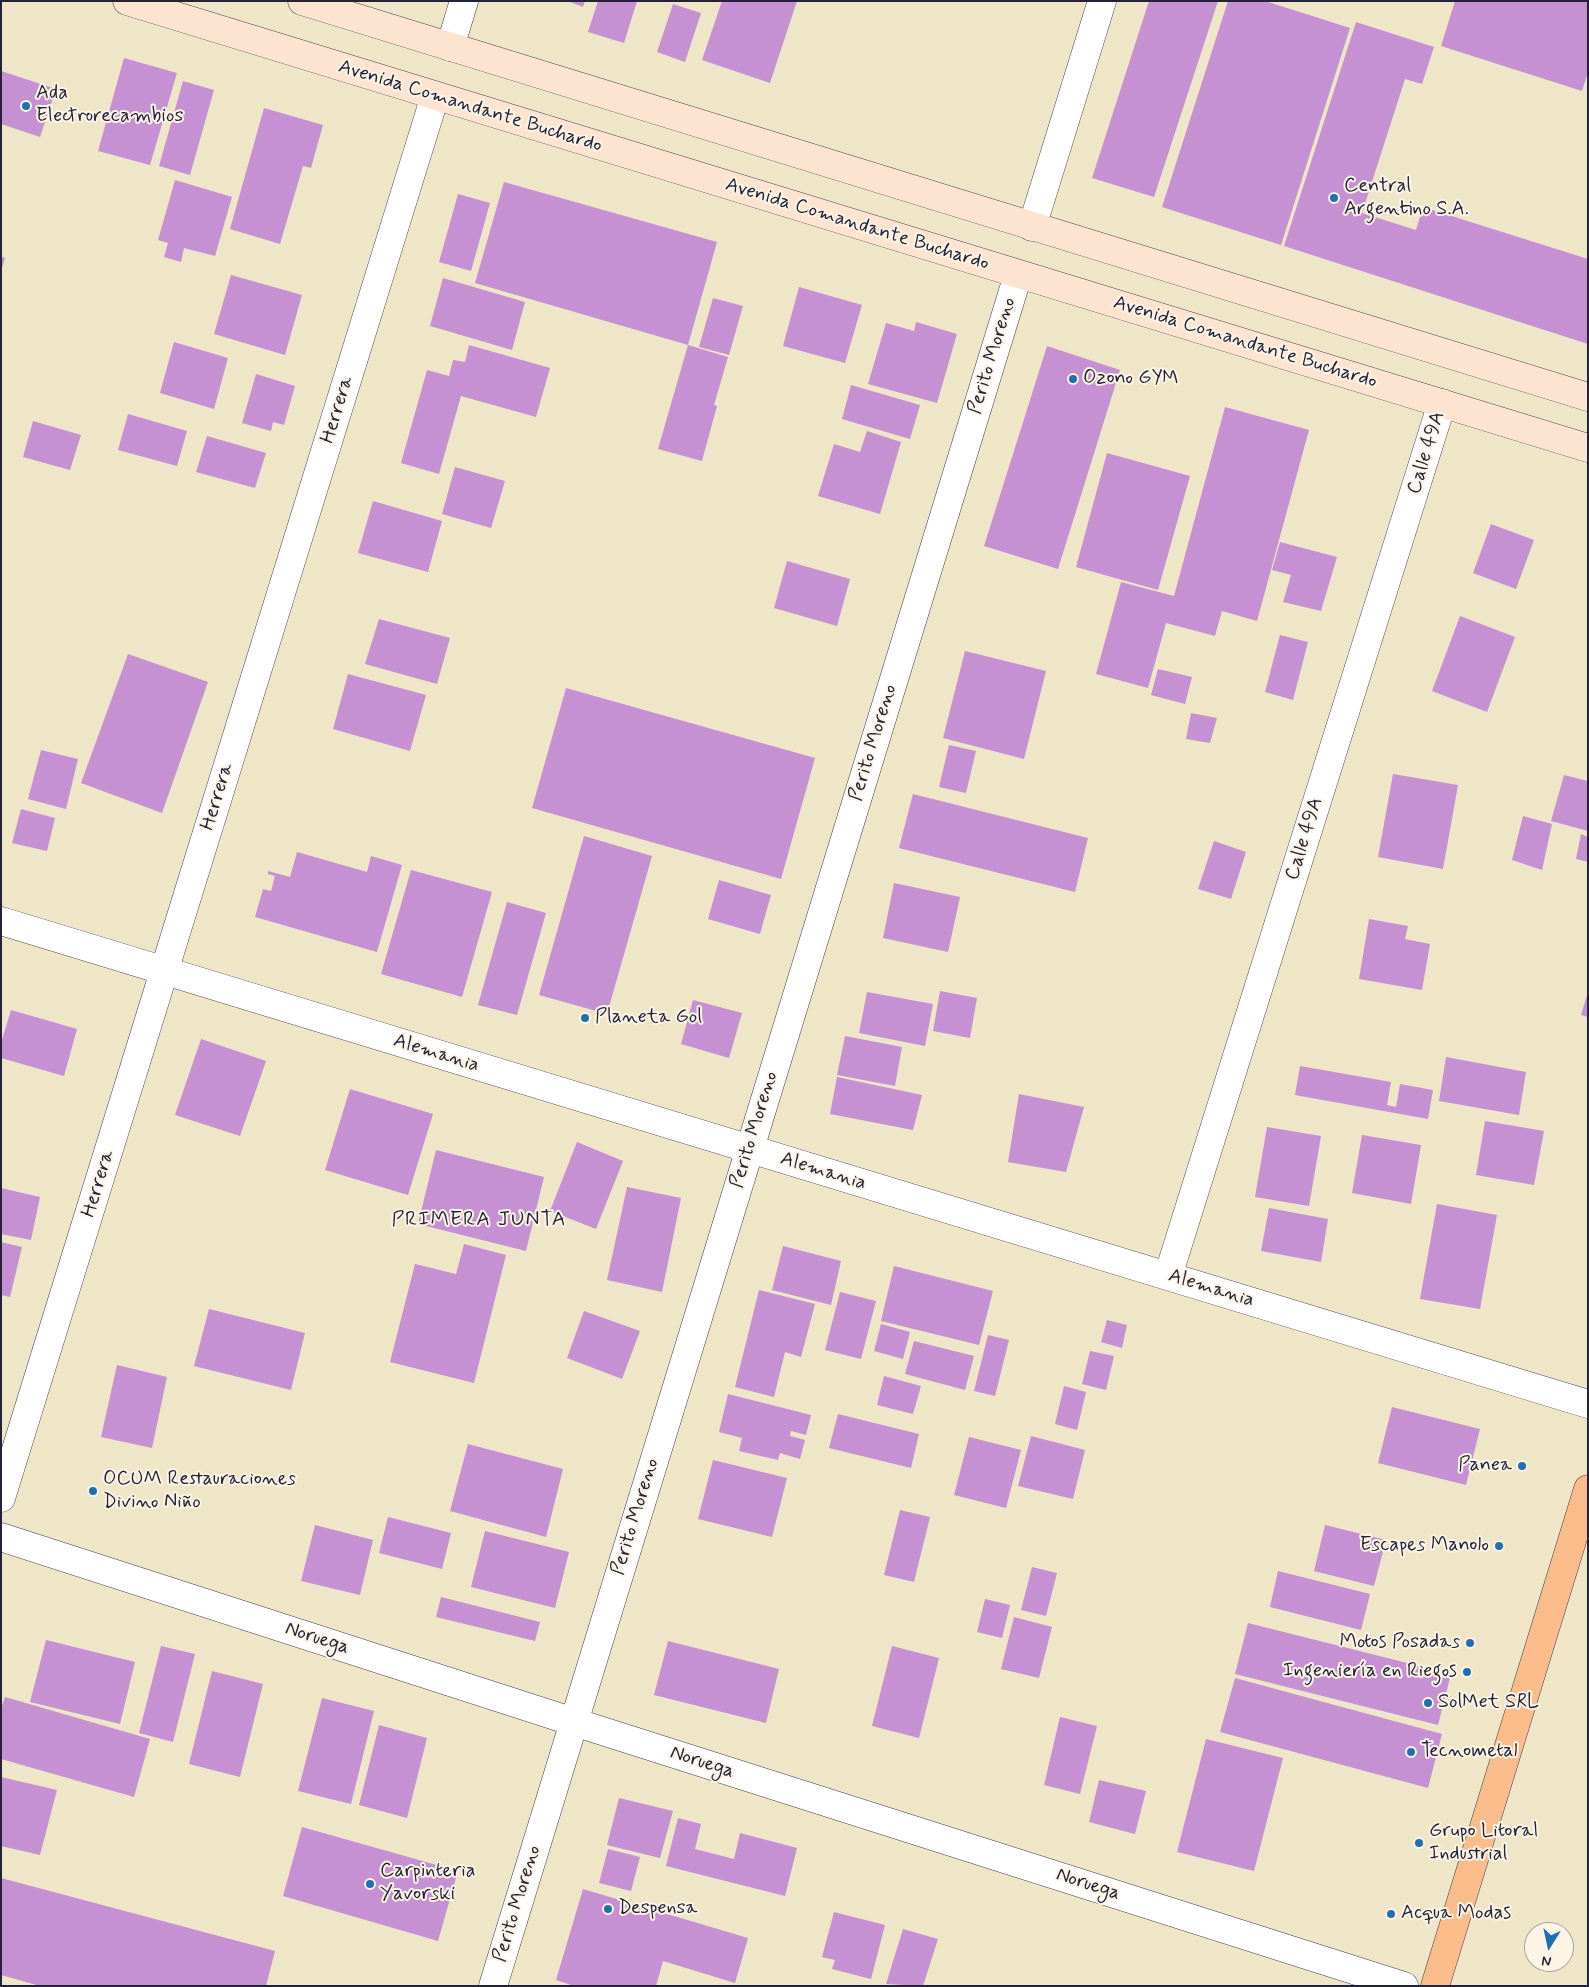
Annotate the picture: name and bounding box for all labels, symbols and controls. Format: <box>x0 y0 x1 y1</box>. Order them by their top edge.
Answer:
street label: Avenida Comandante Buchardo <box>335 55 605 159</box>
place label: Ada Electrorecambios <box>36 82 183 129</box>
marker: Ada Electrorecambios <box>20 100 32 112</box>
street label: Avenida Comandante Buchardo <box>722 173 992 277</box>
place label: Central Argentino S.A. <box>1344 175 1469 222</box>
marker: Central Argentino S.A. <box>1328 192 1340 204</box>
street label: Avenida Comandante Buchardo <box>1110 291 1380 395</box>
street label: Perito Moreno <box>964 295 1022 417</box>
place label: Ozono GYM <box>1083 367 1179 391</box>
marker: Ozono GYM <box>1067 373 1079 385</box>
street label: Herrera <box>316 374 360 446</box>
street label: Calle 49A <box>1403 409 1451 497</box>
street label: Perito Moreno <box>845 682 903 804</box>
street label: Herrera <box>196 761 240 833</box>
street label: Calle 49A <box>1281 795 1329 883</box>
place label: Planeta Gol <box>595 1006 702 1030</box>
marker: Planeta Gol <box>579 1012 591 1024</box>
street label: Alemania <box>390 1030 482 1078</box>
street label: Perito Moreno <box>726 1069 784 1191</box>
street label: Herrera <box>77 1148 121 1220</box>
street label: Alemania <box>777 1148 869 1196</box>
district label: PRIMERA JUNTA <box>389 1208 569 1234</box>
street label: Alemania <box>1165 1265 1257 1313</box>
place label: Panea <box>1458 1454 1512 1478</box>
street label: Perito Moreno <box>607 1456 665 1578</box>
marker: Panea <box>1516 1460 1528 1472</box>
place label: OCUM Restauraciones Divino Niño <box>103 1468 296 1515</box>
marker: OCUM Restauraciones Divino Niño <box>87 1485 99 1497</box>
place label: Escapes Manolo <box>1360 1534 1489 1558</box>
marker: Escapes Manolo <box>1493 1540 1505 1552</box>
street label: Noruega <box>282 1617 352 1661</box>
place label: Motos Posadas <box>1339 1631 1460 1655</box>
marker: Motos Posadas <box>1464 1637 1476 1649</box>
place label: Ingeniería en Riegos <box>1283 1660 1457 1684</box>
marker: Ingeniería en Riegos <box>1461 1666 1473 1678</box>
place label: SolMet SRL <box>1438 1691 1539 1715</box>
marker: SolMet SRL <box>1422 1697 1434 1709</box>
place label: Tecnometal <box>1421 1740 1518 1764</box>
street label: Noruega <box>667 1741 737 1785</box>
marker: Tecnometal <box>1405 1746 1417 1758</box>
place label: Grupo Litoral Industrial <box>1429 1820 1538 1867</box>
marker: Grupo Litoral Industrial <box>1413 1837 1425 1849</box>
street label: Perito Moreno <box>489 1843 547 1965</box>
place label: Carpinteria Yavorski <box>380 1860 476 1907</box>
street label: Noruega <box>1053 1863 1123 1907</box>
marker: Carpinteria Yavorski <box>364 1878 376 1890</box>
place label: Despensa <box>618 1897 697 1921</box>
place label: Acqua Modas <box>1401 1902 1511 1926</box>
marker: Despensa <box>602 1903 614 1915</box>
marker: Acqua Modas <box>1385 1908 1397 1920</box>
north arrow <box>1524 1922 1574 1972</box>
text: N <box>1540 1951 1553 1970</box>

